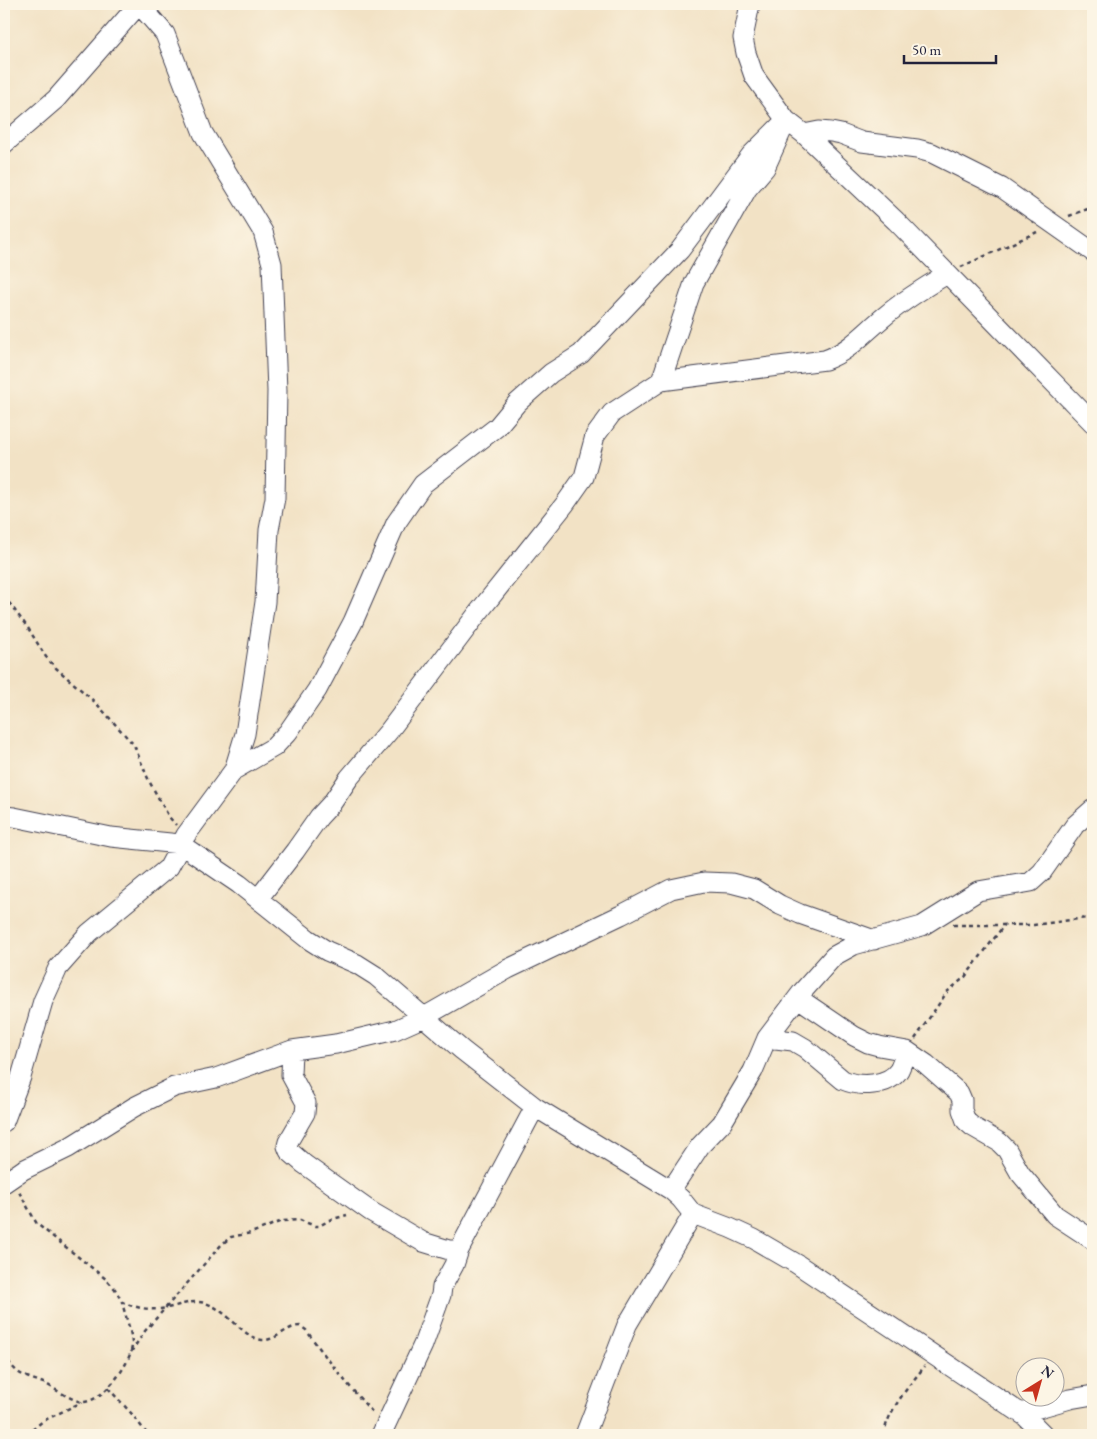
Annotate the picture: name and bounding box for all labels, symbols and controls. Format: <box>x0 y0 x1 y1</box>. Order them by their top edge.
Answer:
scale bar <box>904 32 997 64</box>
text: 50 m <box>912 40 941 59</box>
north arrow <box>1014 1356 1064 1406</box>
text: N <box>1038 1361 1058 1383</box>

